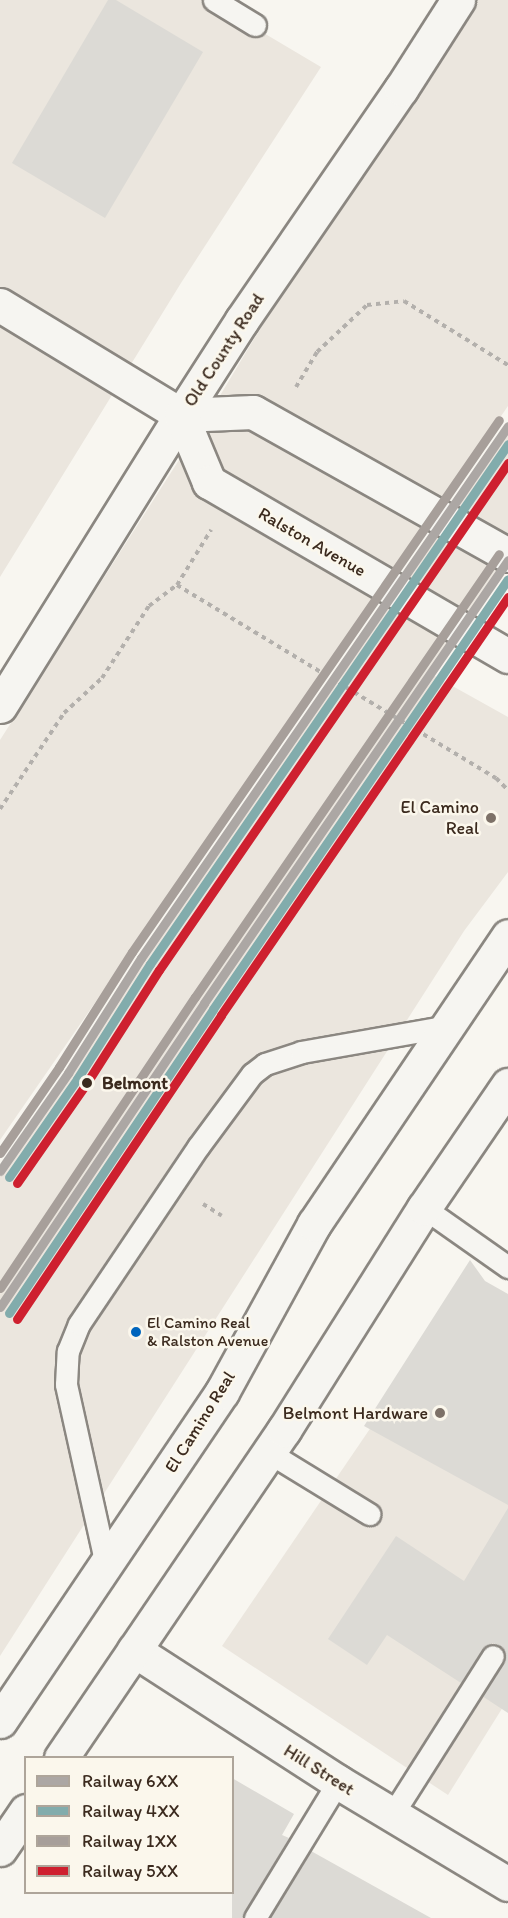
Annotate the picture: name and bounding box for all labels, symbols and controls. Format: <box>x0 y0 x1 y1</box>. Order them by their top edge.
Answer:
street label: Old County Road <box>179 289 269 411</box>
street label: Ralston Avenue <box>255 503 369 581</box>
place label: El Camino Real <box>400 797 479 840</box>
marker: El Camino Real <box>484 811 498 825</box>
place label: Belmont <box>102 1072 168 1094</box>
marker: Belmont <box>77 1073 97 1093</box>
place label: El Camino Real & Ralston Avenue <box>147 1313 267 1351</box>
marker: El Camino Real & Ralston Avenue <box>130 1326 142 1338</box>
street label: El Camino Real <box>160 1367 240 1477</box>
place label: Belmont Hardware <box>282 1402 428 1424</box>
marker: Belmont Hardware <box>433 1406 447 1420</box>
street label: Hill Street <box>280 1740 358 1800</box>
legend <box>24 1756 234 1894</box>
text: Railway 6XX <box>82 1770 178 1792</box>
text: Railway 4XX <box>82 1800 179 1822</box>
text: Railway 1XX <box>82 1830 177 1852</box>
text: Railway 5XX <box>82 1860 178 1882</box>

